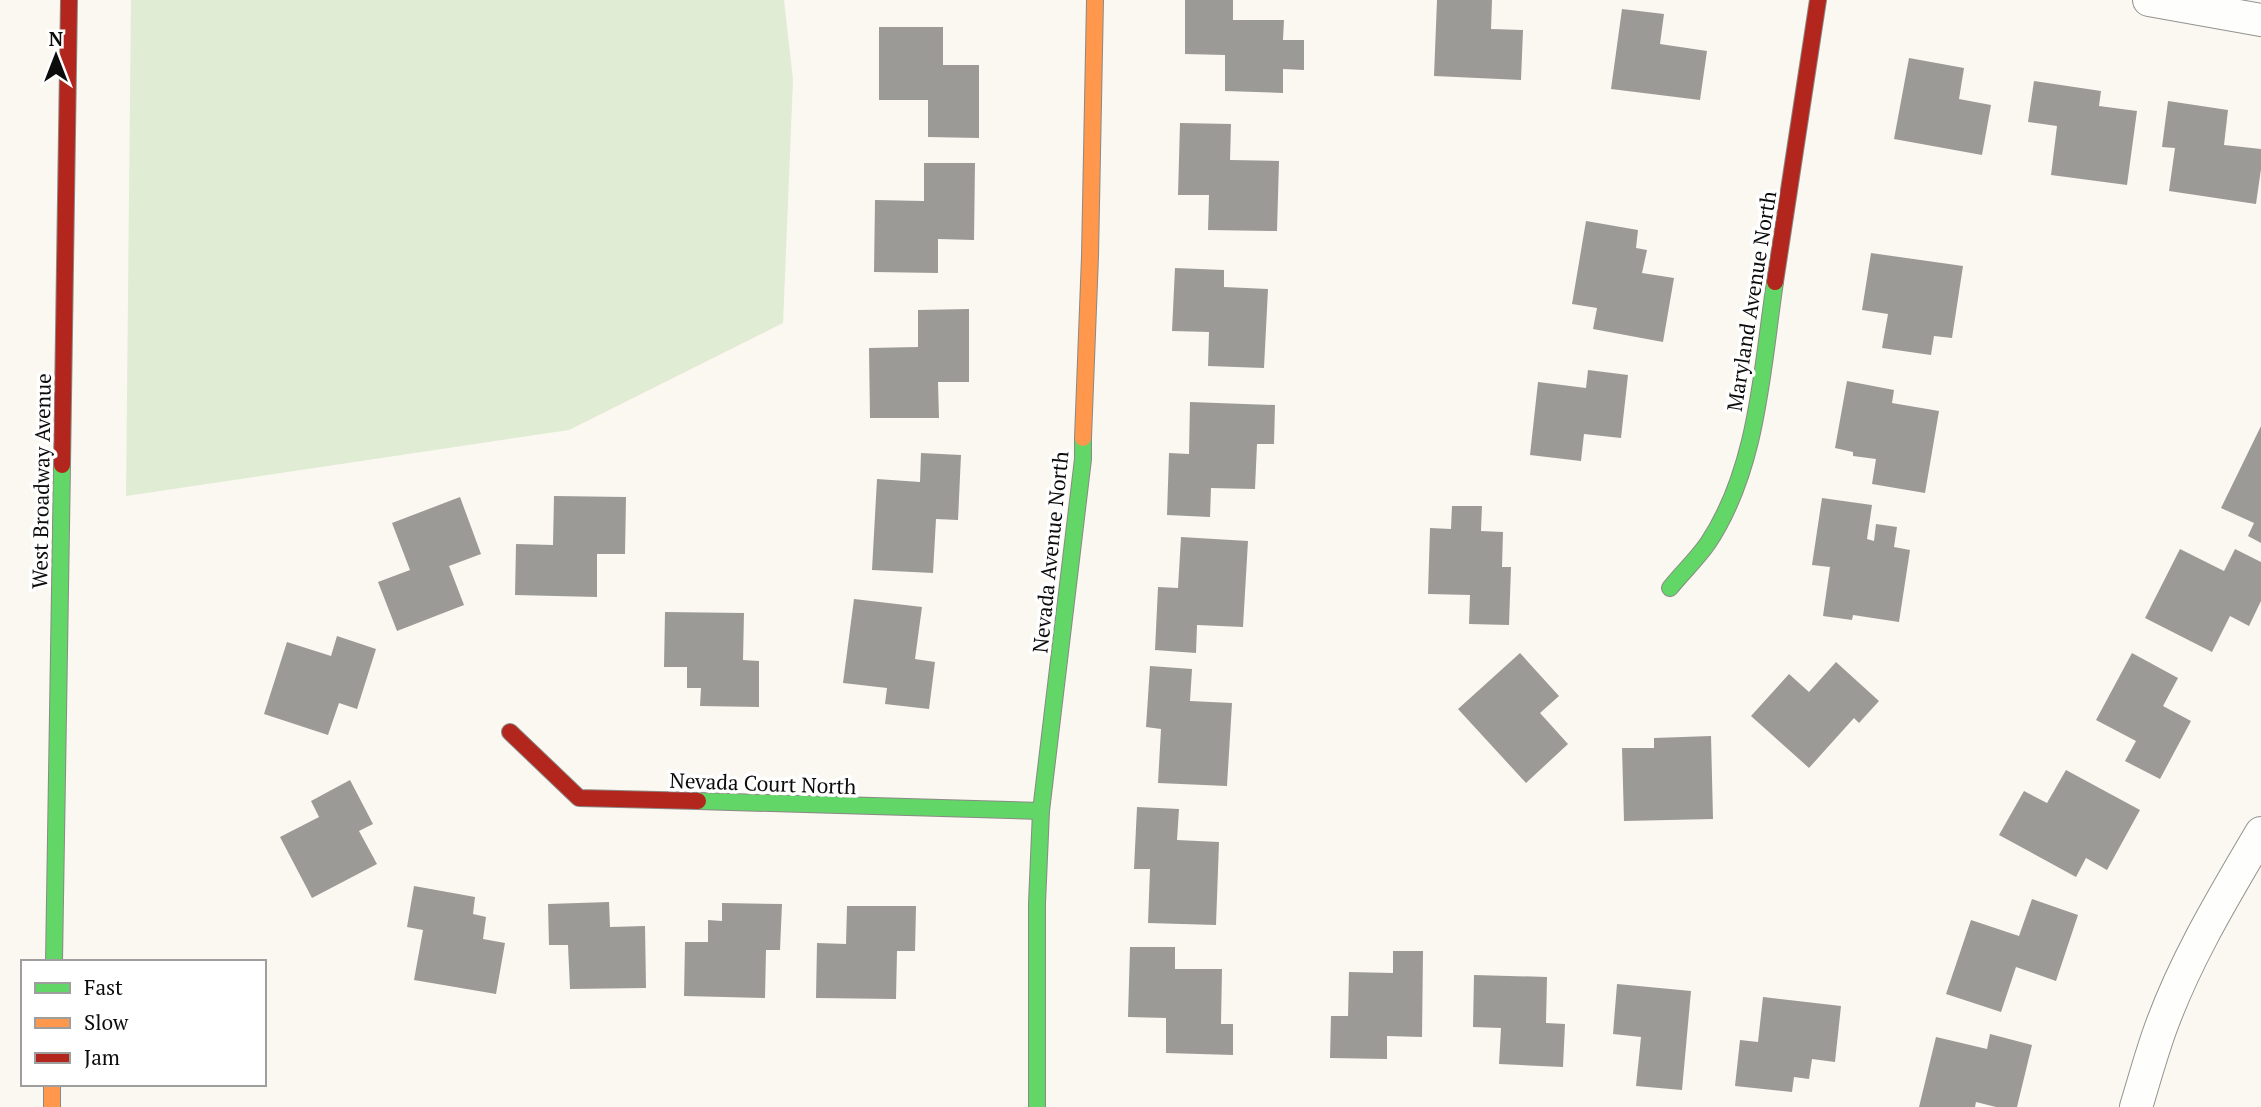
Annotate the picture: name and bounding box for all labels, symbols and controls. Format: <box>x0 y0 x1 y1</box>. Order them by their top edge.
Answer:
north arrow <box>21 21 91 91</box>
text: N <box>49 26 64 51</box>
street label: Maryland Avenue North <box>1720 189 1782 413</box>
street label: West Broadway Avenue <box>25 373 57 589</box>
street label: Nevada Avenue North <box>1025 450 1075 654</box>
street label: Nevada Court North <box>669 766 857 800</box>
legend <box>21 960 266 1086</box>
text: Fast <box>84 973 123 1001</box>
text: Slow <box>84 1008 129 1036</box>
text: Jam <box>84 1043 120 1071</box>

